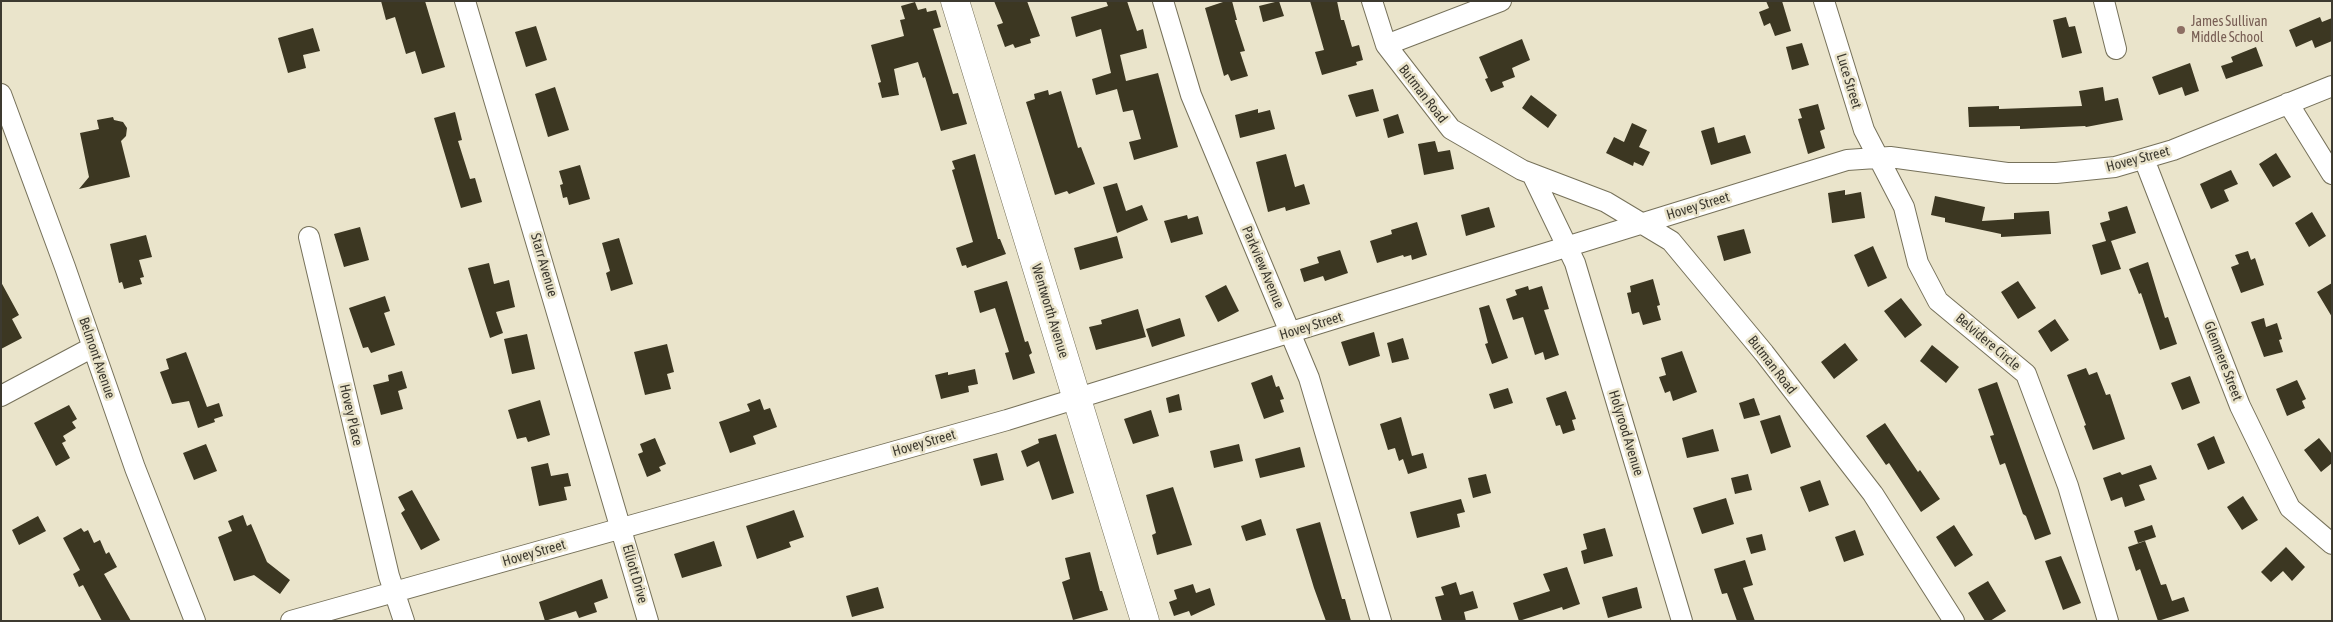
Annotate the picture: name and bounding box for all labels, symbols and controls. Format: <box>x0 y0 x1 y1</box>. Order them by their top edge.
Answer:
place label: James Sullivan Middle School <box>2191 14 2267 46</box>
marker: James Sullivan Middle School <box>2175 24 2187 36</box>
street label: Luce Street <box>1833 52 1865 110</box>
street label: Butman Road <box>1395 61 1451 127</box>
street label: Hovey Street <box>2105 142 2171 176</box>
street label: Hovey Street <box>1665 188 1731 224</box>
street label: Parkview Avenue <box>1238 223 1288 311</box>
street label: Starr Avenue <box>527 231 561 299</box>
street label: Wentworth Avenue <box>1028 262 1072 360</box>
street label: Hovey Street <box>1278 308 1344 344</box>
street label: Belvidere Circle <box>1952 310 2024 374</box>
street label: Belmont Avenue <box>75 315 119 401</box>
street label: Glenmere Street <box>2200 319 2246 403</box>
street label: Butman Road <box>1744 332 1800 398</box>
street label: Hovey Place <box>336 383 366 447</box>
street label: Holyrood Avenue <box>1605 388 1647 478</box>
street label: Hovey Street <box>891 426 957 460</box>
street label: Hovey Street <box>501 536 567 570</box>
street label: Elliott Drive <box>619 543 651 605</box>

